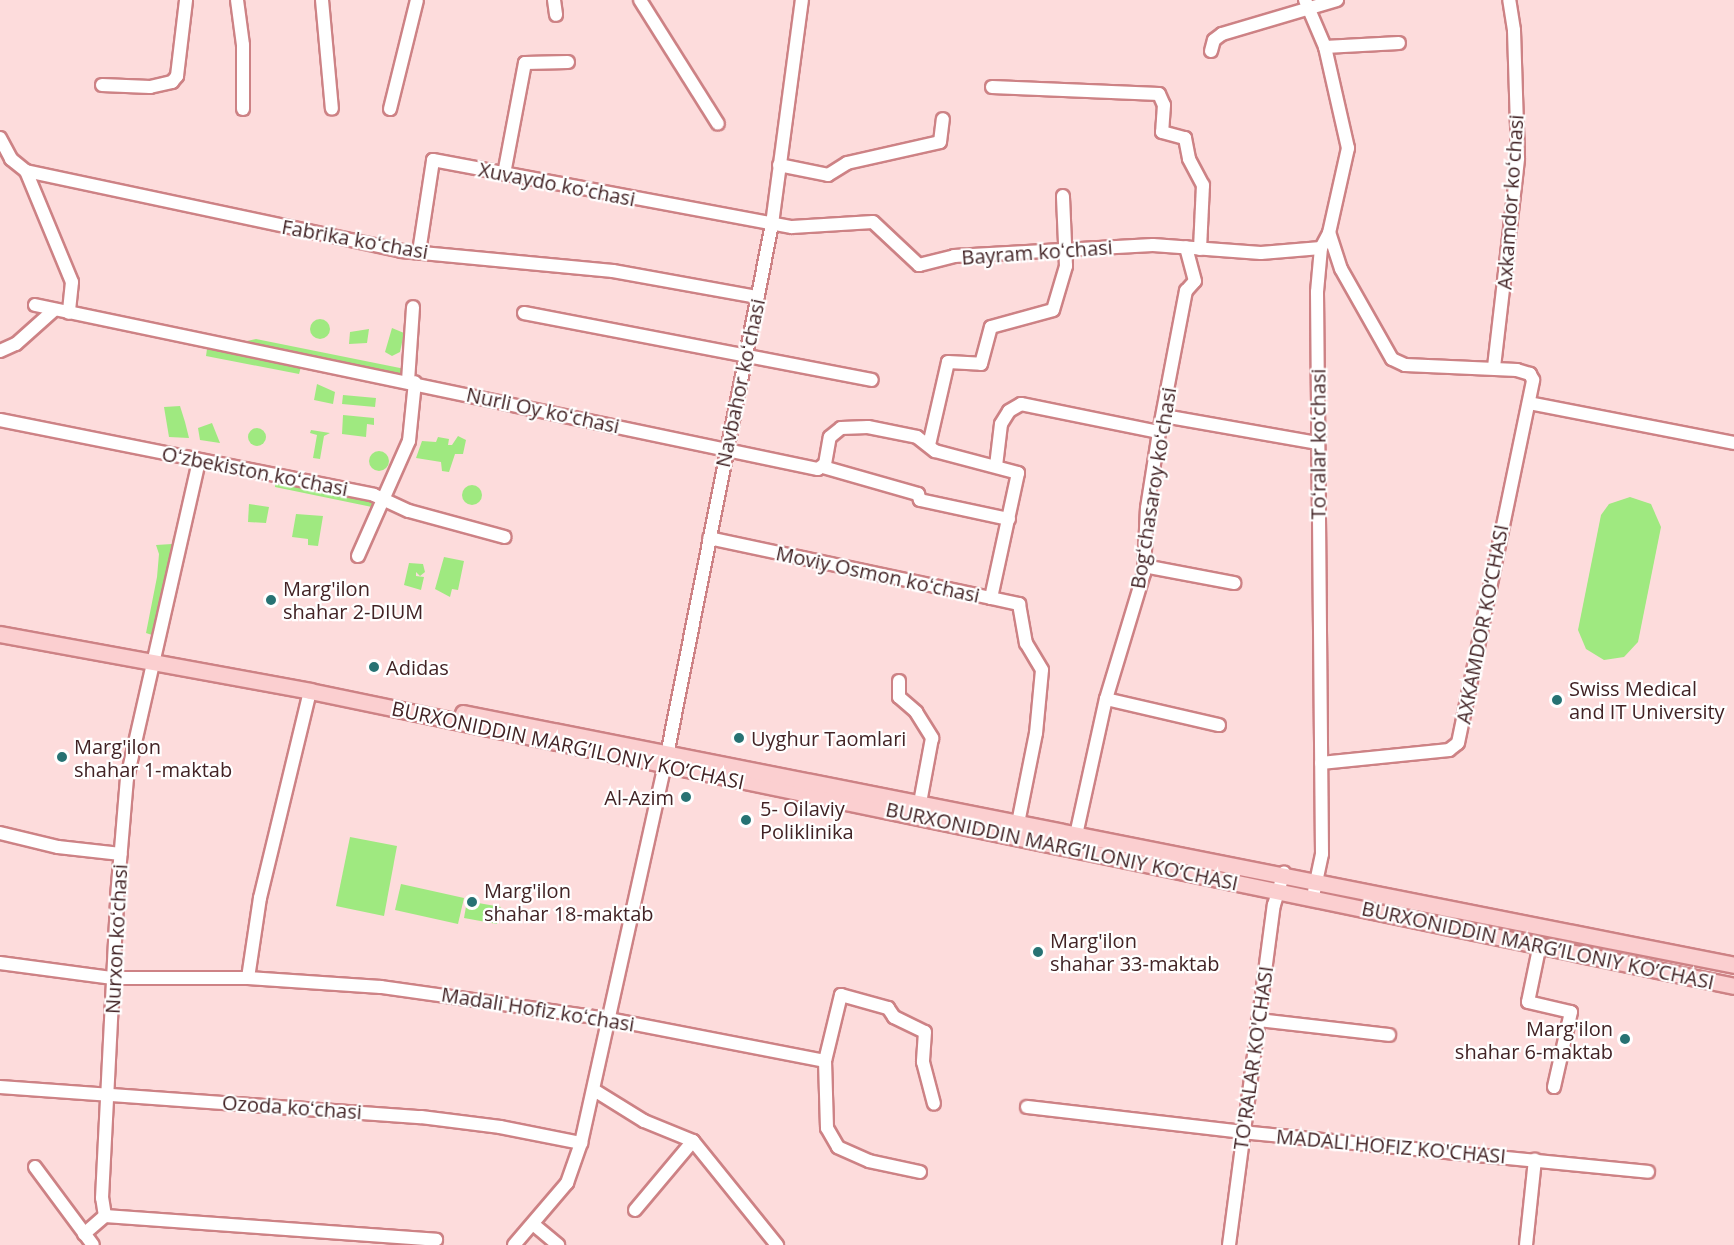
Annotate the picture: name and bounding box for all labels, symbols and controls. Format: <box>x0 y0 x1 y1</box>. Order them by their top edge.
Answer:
street label: Axkamdor koʻchasi <box>1492 114 1528 290</box>
street label: Xuvaydo koʻchasi <box>477 157 637 211</box>
street label: Fabrika koʻchasi <box>280 214 430 264</box>
street label: Bayram koʻchasi <box>961 235 1113 269</box>
street label: Navbahor koʻchasi <box>710 297 770 469</box>
street label: Toʻralar koʻchasi <box>1306 369 1330 519</box>
street label: Nurli Oy koʻchasi <box>464 382 622 438</box>
street label: Bogʻchasaroy koʻchasi <box>1125 385 1181 591</box>
street label: Oʻzbekiston koʻchasi <box>160 441 350 501</box>
street label: AXKAMDOR KO‘CHASI <box>1451 522 1513 726</box>
street label: Moviy Osmon koʻchasi <box>774 541 982 607</box>
place label: Marg'ilon shahar 2-DIUM <box>283 576 423 623</box>
marker: Marg'ilon shahar 2-DIUM <box>264 593 278 607</box>
place label: Adidas <box>386 655 449 679</box>
marker: Adidas <box>367 660 381 674</box>
place label: Swiss Medical and IT University <box>1569 676 1725 723</box>
marker: Swiss Medical and IT University <box>1550 693 1564 707</box>
street label: BURXONIDDIN MARG’ILONIY KO’CHASI <box>390 696 746 794</box>
place label: Uyghur Taomlari <box>751 726 906 750</box>
marker: Uyghur Taomlari <box>732 731 746 745</box>
place label: Marg'ilon shahar 1-maktab <box>74 734 232 781</box>
marker: Marg'ilon shahar 1-maktab <box>55 750 69 764</box>
place label: Al-Azim <box>604 785 674 809</box>
marker: Al-Azim <box>679 790 693 804</box>
place label: 5- Oilaviy Poliklinika <box>760 796 854 843</box>
street label: BURXONIDDIN MARG’ILONIY KO’CHASI <box>884 797 1240 895</box>
marker: 5- Oilaviy Poliklinika <box>737 811 755 829</box>
street label: Nurxon koʻchasi <box>100 863 132 1015</box>
place label: Marg'ilon shahar 18-maktab <box>484 879 654 926</box>
marker: Marg'ilon shahar 18-maktab <box>465 895 479 909</box>
street label: BURXONIDDIN MARG’ILONIY KO’CHASI <box>1360 896 1716 994</box>
place label: Marg'ilon shahar 33-maktab <box>1050 928 1220 975</box>
marker: Marg'ilon shahar 33-maktab <box>1031 945 1045 959</box>
street label: TO'RALAR KO'CHASI <box>1228 965 1278 1151</box>
street label: Madali Hofiz koʻchasi <box>440 982 636 1036</box>
place label: Marg'ilon shahar 6-maktab <box>1455 1016 1613 1063</box>
marker: Marg'ilon shahar 6-maktab <box>1618 1032 1632 1046</box>
street label: Ozoda koʻchasi <box>221 1090 363 1124</box>
street label: MADALI HOFIZ KO'CHASI <box>1275 1124 1507 1168</box>

